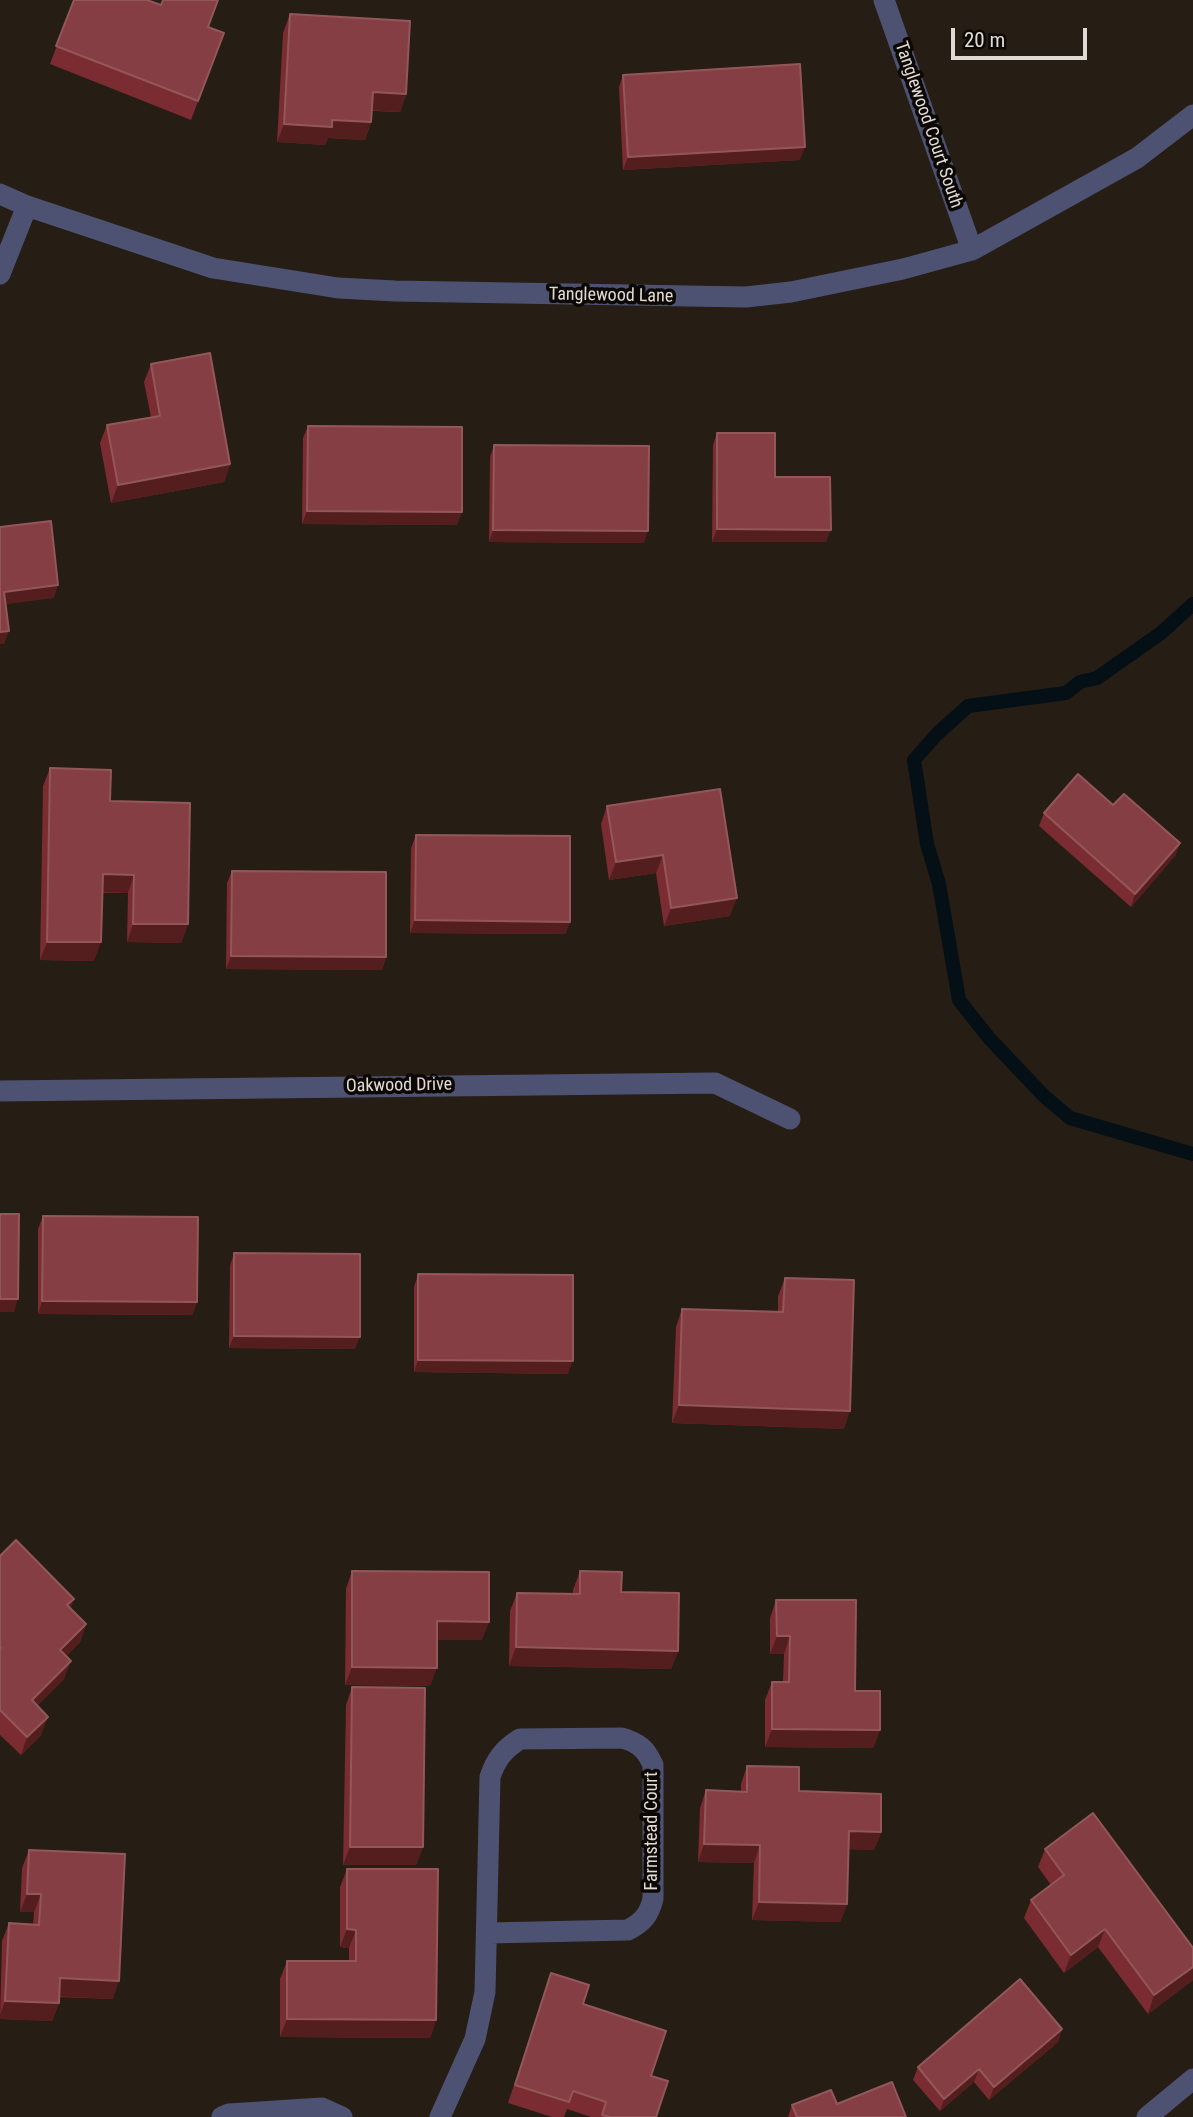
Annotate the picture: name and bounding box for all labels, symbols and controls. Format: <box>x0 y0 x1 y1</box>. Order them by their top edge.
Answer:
scale bar <box>955 14 1092 58</box>
text: 20 m <box>964 28 1005 52</box>
street label: Tanglewood Court South <box>889 39 967 211</box>
street label: Tanglewood Lane <box>549 284 673 308</box>
street label: Oakwood Drive <box>346 1074 452 1098</box>
street label: Farmstead Court <box>641 1772 663 1890</box>

